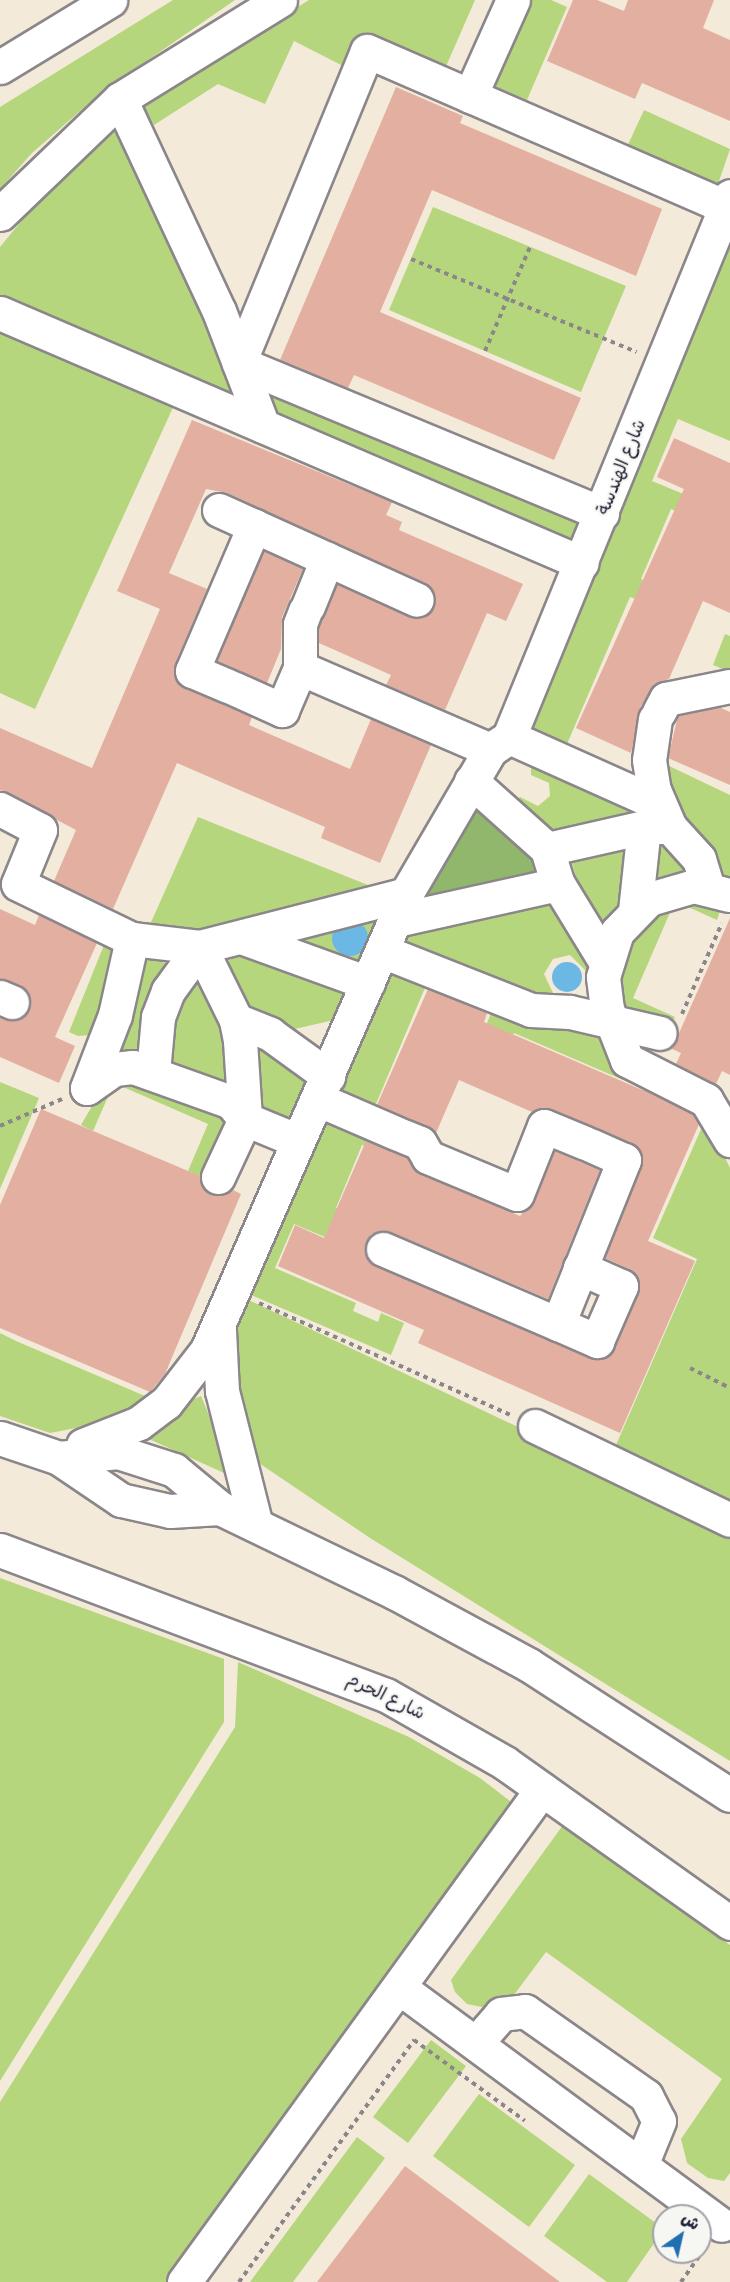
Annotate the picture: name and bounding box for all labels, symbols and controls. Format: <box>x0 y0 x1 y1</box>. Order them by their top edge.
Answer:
street label: شارع الهندسة <box>592 416 650 518</box>
street label: شارع الحرم <box>343 1668 429 1724</box>
north arrow <box>652 2204 712 2264</box>
text: ش <box>678 2208 704 2234</box>

